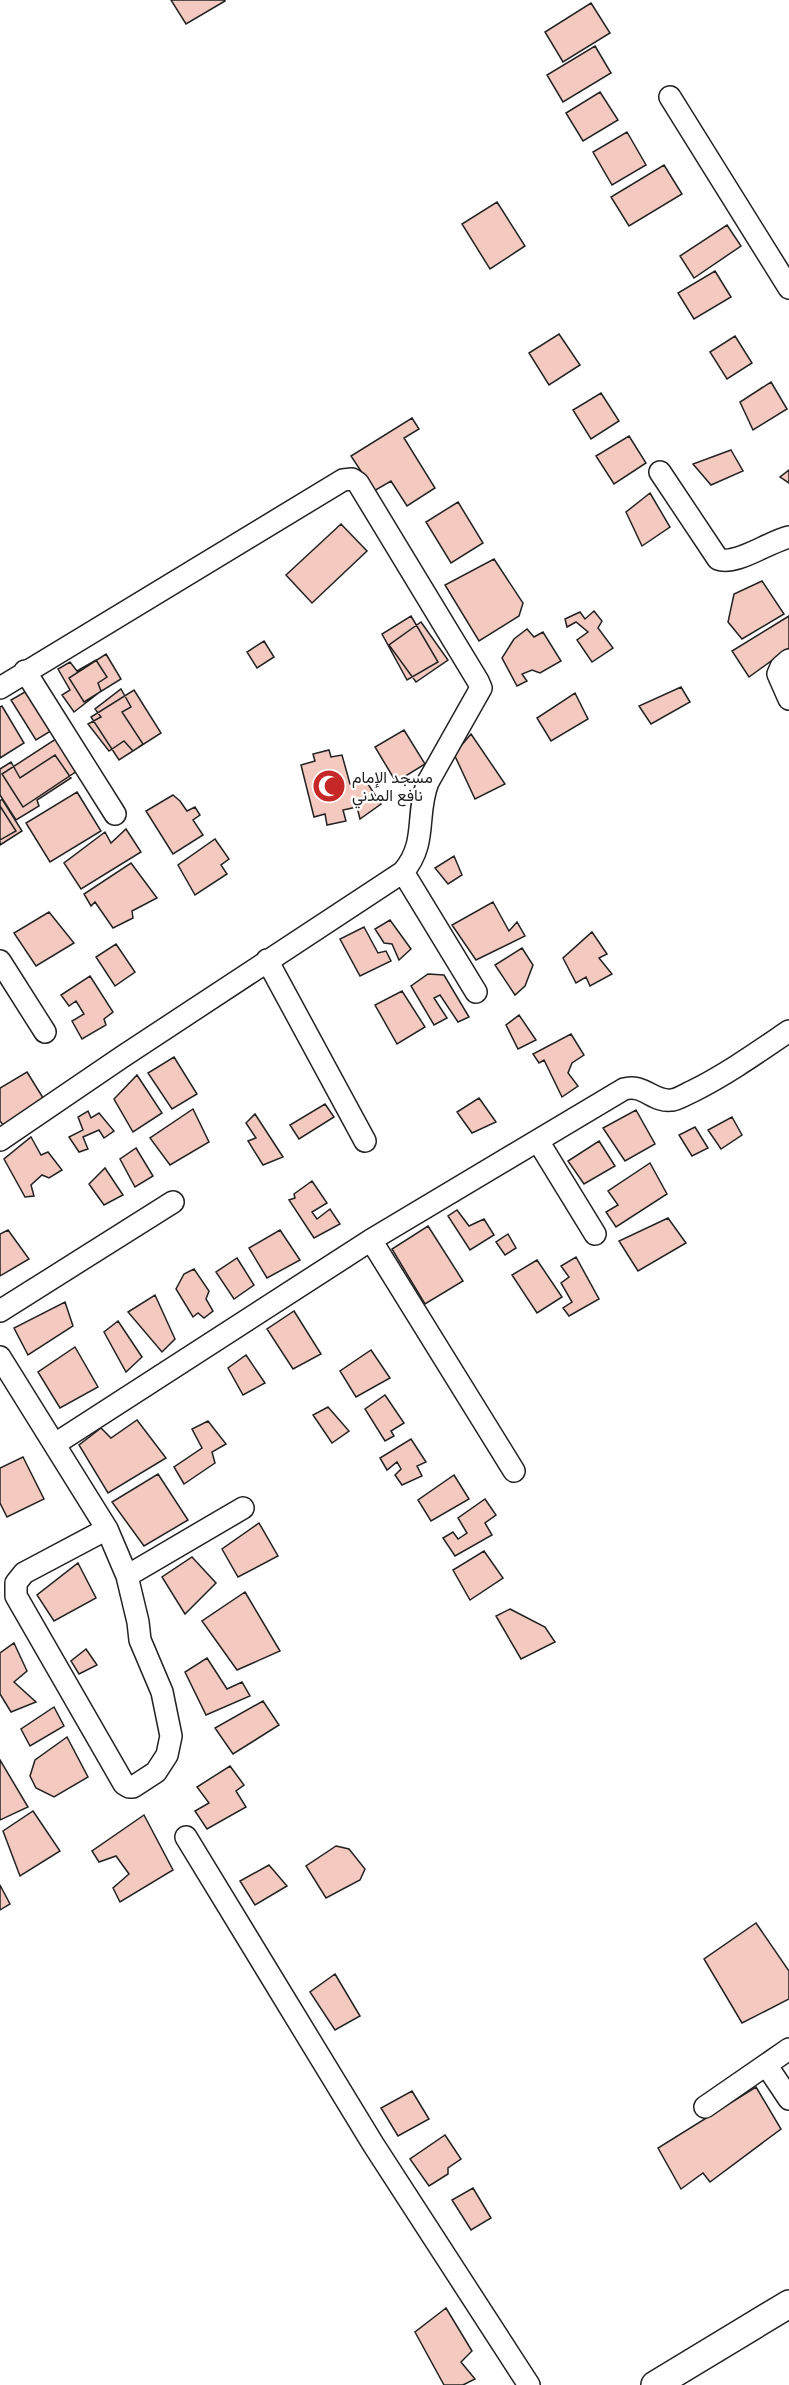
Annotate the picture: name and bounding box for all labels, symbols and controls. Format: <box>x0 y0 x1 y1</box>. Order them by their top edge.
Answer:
place label: مسجد الإمام نافع المدني <box>352 767 433 809</box>
mosque icon: مسجد الإمام نافع المدني <box>311 768 347 804</box>

